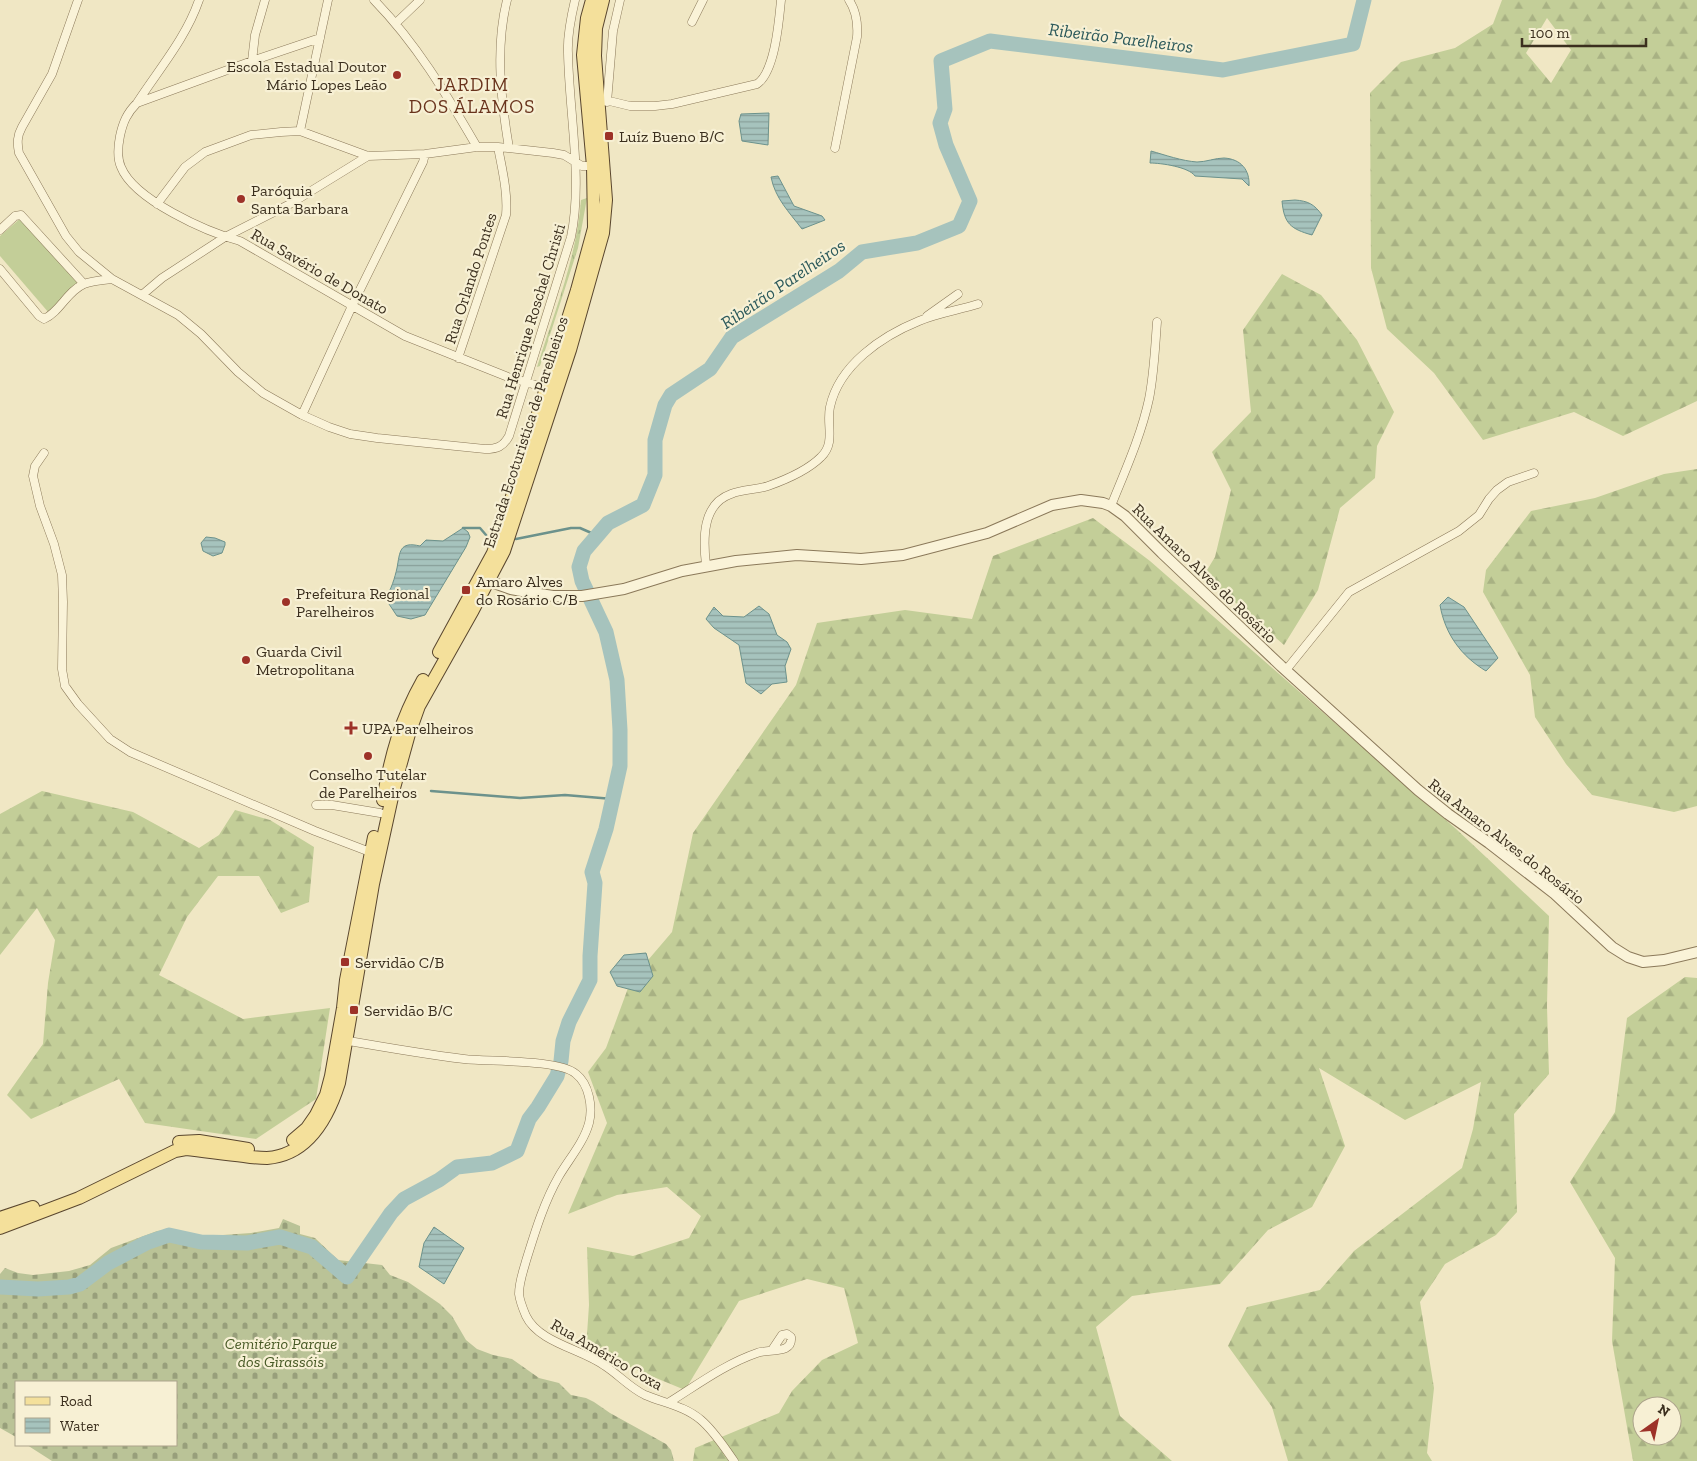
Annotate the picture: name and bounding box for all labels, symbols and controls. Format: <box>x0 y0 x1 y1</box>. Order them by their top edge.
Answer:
scale bar <box>1522 15 1646 47</box>
water label: Ribeirão Parelheiros <box>1047 18 1195 58</box>
text: 100 m <box>1530 24 1569 42</box>
place label: Escola Estadual Doutor Mário Lopes Leão <box>227 57 387 94</box>
marker: Escola Estadual Doutor Mário Lopes Leão <box>391 69 403 81</box>
district label: JARDIM DOS ÁLAMOS <box>409 73 535 118</box>
place label: Luíz Bueno B/C <box>619 127 724 146</box>
marker: Luíz Bueno B/C <box>603 130 615 142</box>
place label: Paróquia Santa Barbara <box>251 181 349 218</box>
marker: Paróquia Santa Barbara <box>235 193 247 205</box>
street label: Rua Orlando Pontes <box>440 210 501 346</box>
street label: Rua Henrique Roschel Christi <box>492 221 569 421</box>
street label: Rua Savério de Donato <box>248 224 392 318</box>
water label: Ribeirão Parelheiros <box>716 234 850 334</box>
street label: Estrada Ecoturistica de Parelheiros <box>479 314 572 550</box>
street label: Rua Amaro Alves do Rosário <box>1129 500 1281 647</box>
place label: Amaro Alves do Rosário C/B <box>476 572 578 609</box>
place label: Prefeitura Regional Parelheiros <box>296 584 429 621</box>
marker: Amaro Alves do Rosário C/B <box>460 584 472 596</box>
marker: Prefeitura Regional Parelheiros <box>280 596 292 608</box>
place label: Guarda Civil Metropolitana <box>256 642 355 679</box>
marker: Guarda Civil Metropolitana <box>240 654 252 666</box>
place label: UPA Parelheiros <box>362 719 474 738</box>
marker: UPA Parelheiros <box>344 721 358 735</box>
marker: Conselho Tutelar de Parelheiros <box>362 750 374 762</box>
place label: Conselho Tutelar de Parelheiros <box>309 765 427 802</box>
street label: Rua Amaro Alves do Rosário <box>1425 775 1589 908</box>
place label: Servidão C/B <box>355 953 445 972</box>
marker: Servidão C/B <box>339 956 351 968</box>
place label: Servidão B/C <box>364 1001 453 1020</box>
marker: Servidão B/C <box>348 1004 360 1016</box>
street label: Rua Américo Coxa <box>547 1315 666 1394</box>
park label: Cemitério Parque dos Girassóis <box>225 1334 337 1371</box>
legend <box>15 1381 178 1446</box>
text: Road <box>60 1392 93 1410</box>
north arrow <box>1632 1396 1682 1446</box>
text: N <box>1655 1400 1673 1421</box>
text: Water <box>60 1417 100 1435</box>

